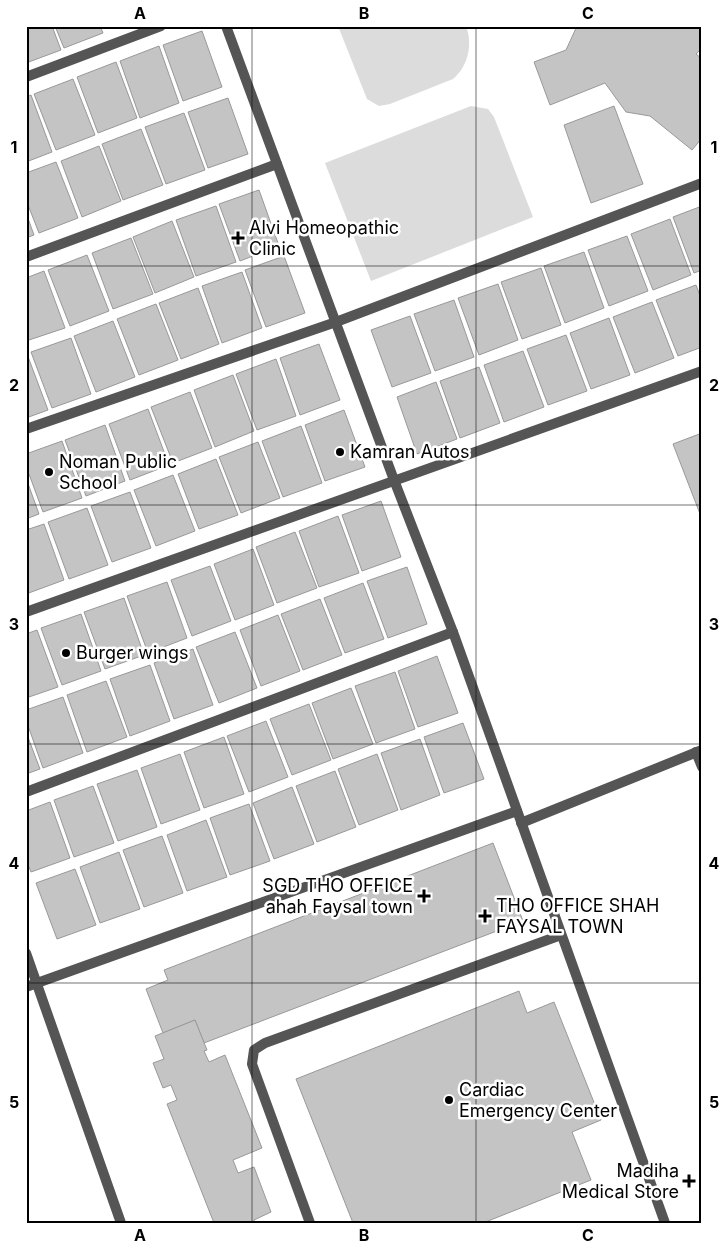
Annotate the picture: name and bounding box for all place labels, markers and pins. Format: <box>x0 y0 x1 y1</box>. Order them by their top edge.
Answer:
place label: Alvi Homeopathic Clinic <box>249 217 399 259</box>
marker: Alvi Homeopathic Clinic <box>231 231 245 245</box>
place label: Kamran Autos <box>350 441 470 462</box>
marker: Kamran Autos <box>334 446 346 458</box>
place label: Noman Public School <box>59 451 177 493</box>
marker: Noman Public School <box>43 466 55 478</box>
place label: Burger wings <box>76 642 189 663</box>
marker: Burger wings <box>60 647 72 659</box>
place label: SGD THO OFFICE ahah Faysal town <box>262 875 413 917</box>
marker: SGD THO OFFICE ahah Faysal town <box>417 889 431 903</box>
place label: THO OFFICE SHAH FAYSAL TOWN <box>496 895 659 937</box>
marker: THO OFFICE SHAH FAYSAL TOWN <box>478 909 492 923</box>
place label: Cardiac Emergency Center <box>459 1079 617 1121</box>
marker: Cardiac Emergency Center <box>443 1094 455 1106</box>
place label: Madiha Medical Store <box>562 1160 679 1202</box>
marker: Madiha Medical Store <box>683 1175 695 1187</box>

